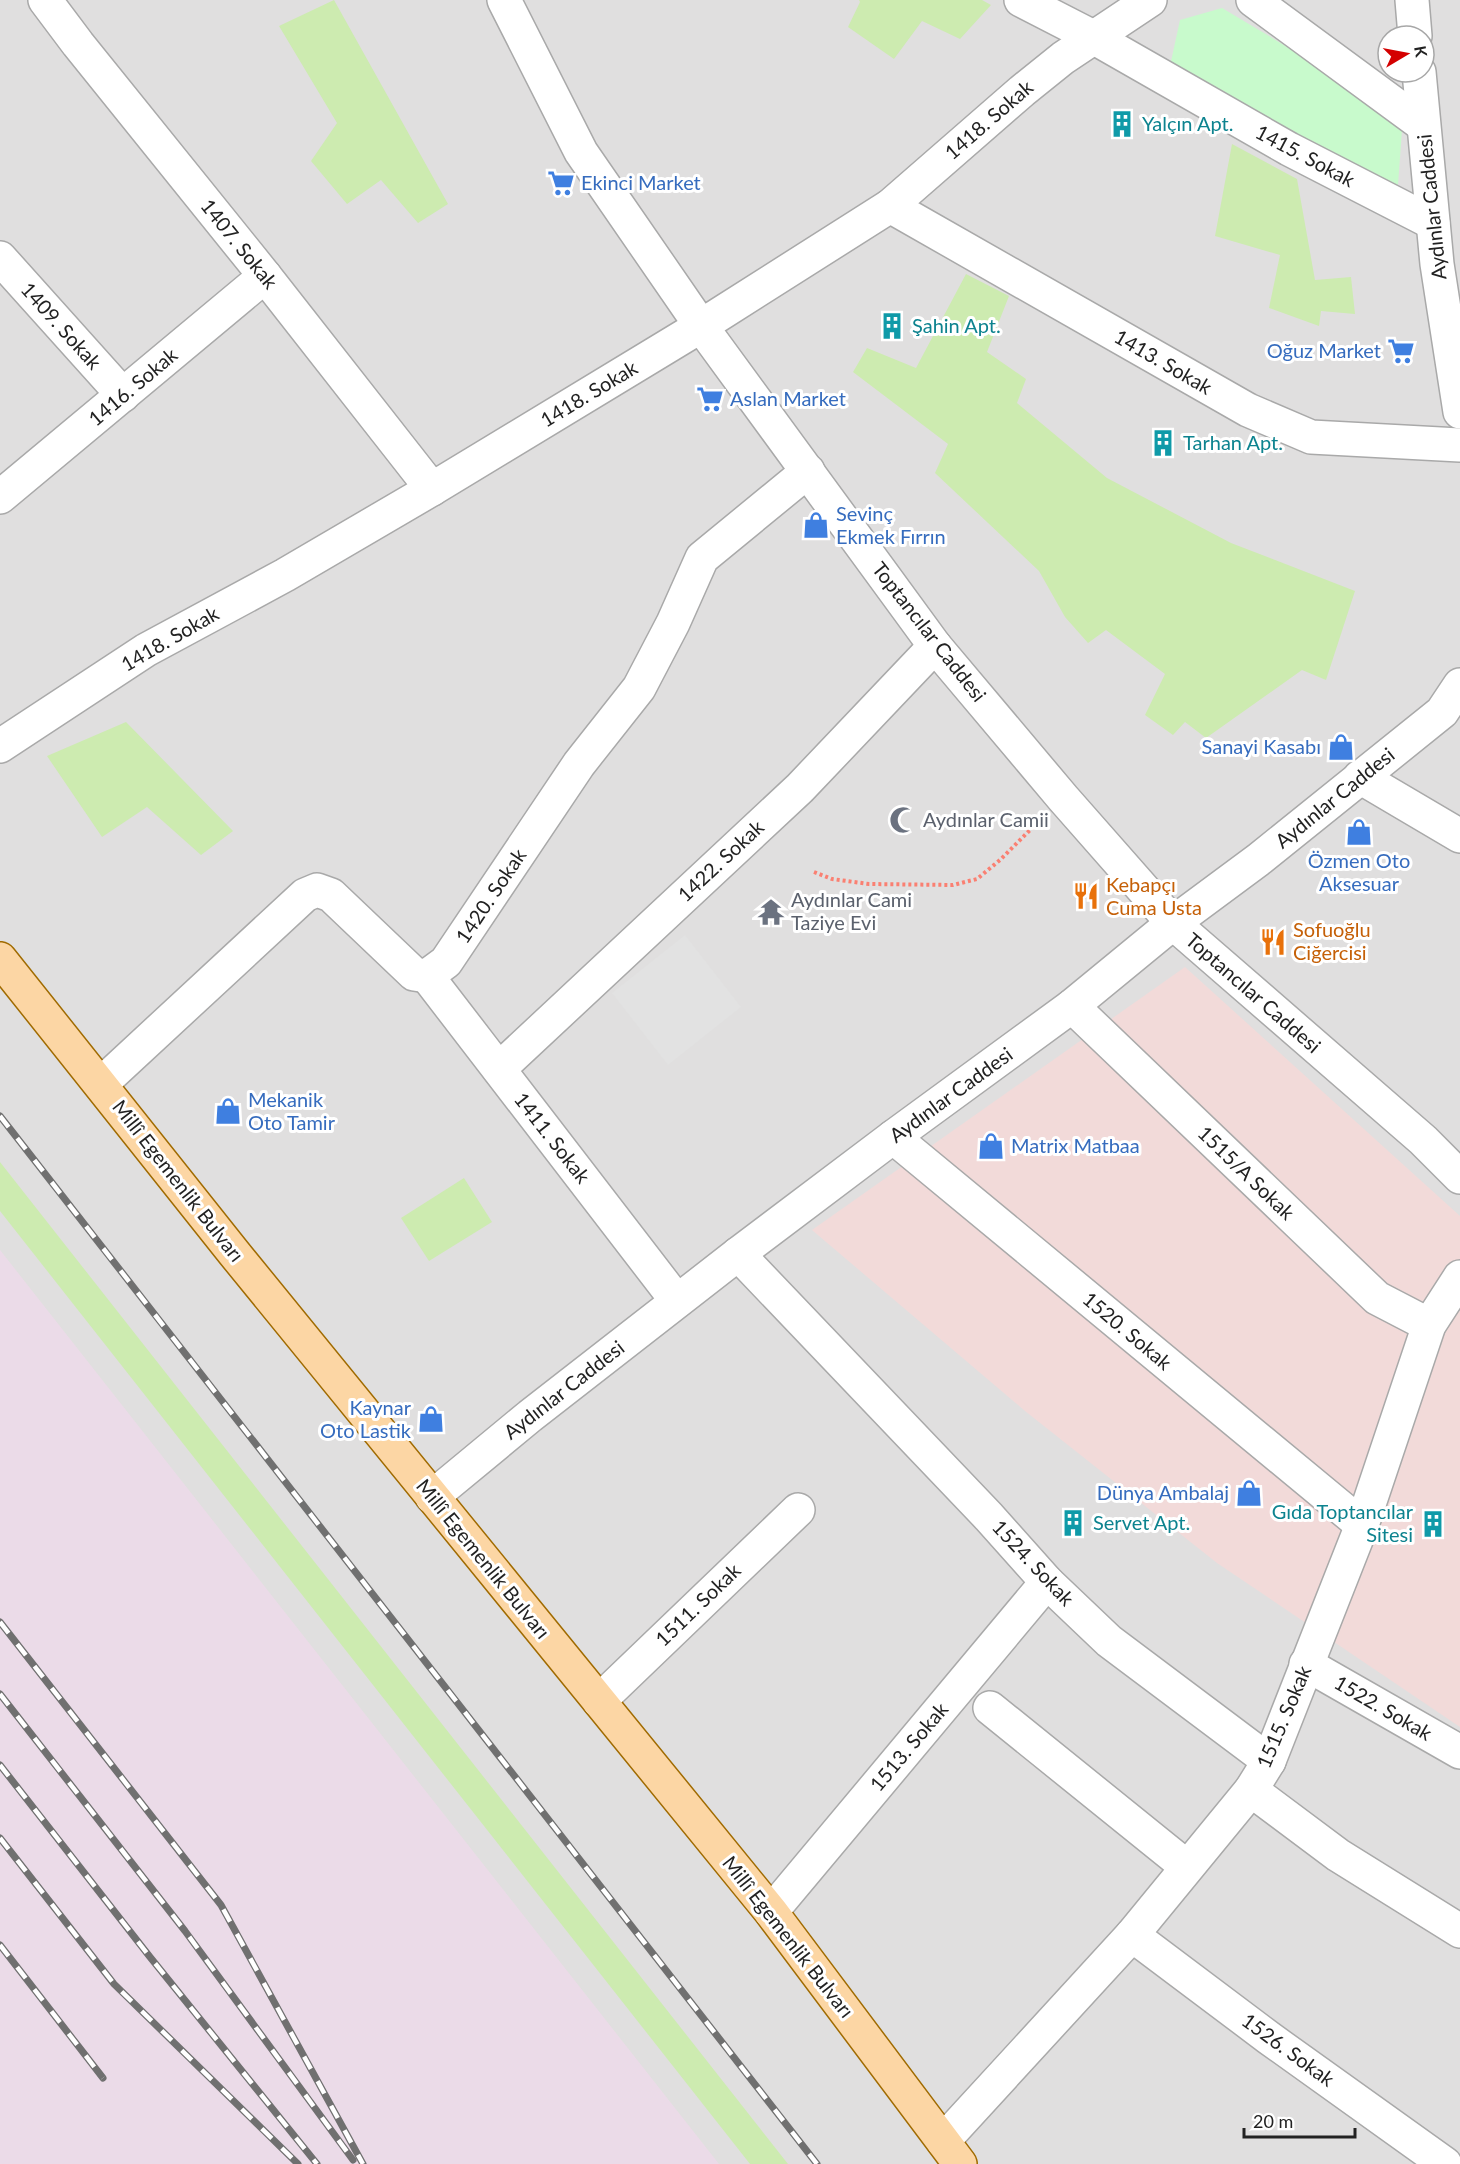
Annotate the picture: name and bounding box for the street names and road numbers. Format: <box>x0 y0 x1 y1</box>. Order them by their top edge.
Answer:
street label: 1418. Sokak <box>939 74 1038 164</box>
street label: 1415. Sokak <box>1252 119 1360 192</box>
street label: Aydınlar Caddesi <box>1411 133 1451 281</box>
street label: 1407. Sokak <box>196 194 284 294</box>
street label: 1409. Sokak <box>16 277 108 374</box>
street label: 1413. Sokak <box>1110 324 1217 399</box>
street label: 1416. Sokak <box>83 342 182 430</box>
street label: 1418. Sokak <box>536 354 642 431</box>
street label: Toptancılar Caddesi <box>868 557 992 706</box>
street label: 1418. Sokak <box>116 600 223 676</box>
street label: Aydınlar Caddesi <box>1270 742 1399 853</box>
street label: 1422. Sokak <box>672 814 769 906</box>
street label: 1420. Sokak <box>450 843 531 947</box>
street label: Toptancılar Caddesi <box>1181 927 1326 1057</box>
street label: Aydınlar Caddesi <box>884 1042 1017 1147</box>
street label: 1411. Sokak <box>510 1087 596 1188</box>
street label: Millî Egemenlik Bulvarı <box>108 1095 249 1266</box>
street label: 1515/A Sokak <box>1194 1120 1300 1225</box>
street label: 1520. Sokak <box>1078 1286 1178 1375</box>
street label: Aydınlar Caddesi <box>498 1335 628 1444</box>
street label: Millî Egemenlik Bulvarı <box>412 1474 556 1643</box>
street label: 1524. Sokak <box>988 1514 1080 1611</box>
street label: 1511. Sokak <box>650 1557 745 1651</box>
street label: 1515. Sokak <box>1251 1661 1316 1771</box>
street label: 1522. Sokak <box>1330 1670 1437 1745</box>
street label: 1513. Sokak <box>864 1696 953 1796</box>
street label: Millî Egemenlik Bulvarı <box>718 1851 859 2022</box>
street label: 1526. Sokak <box>1238 2008 1340 2091</box>

